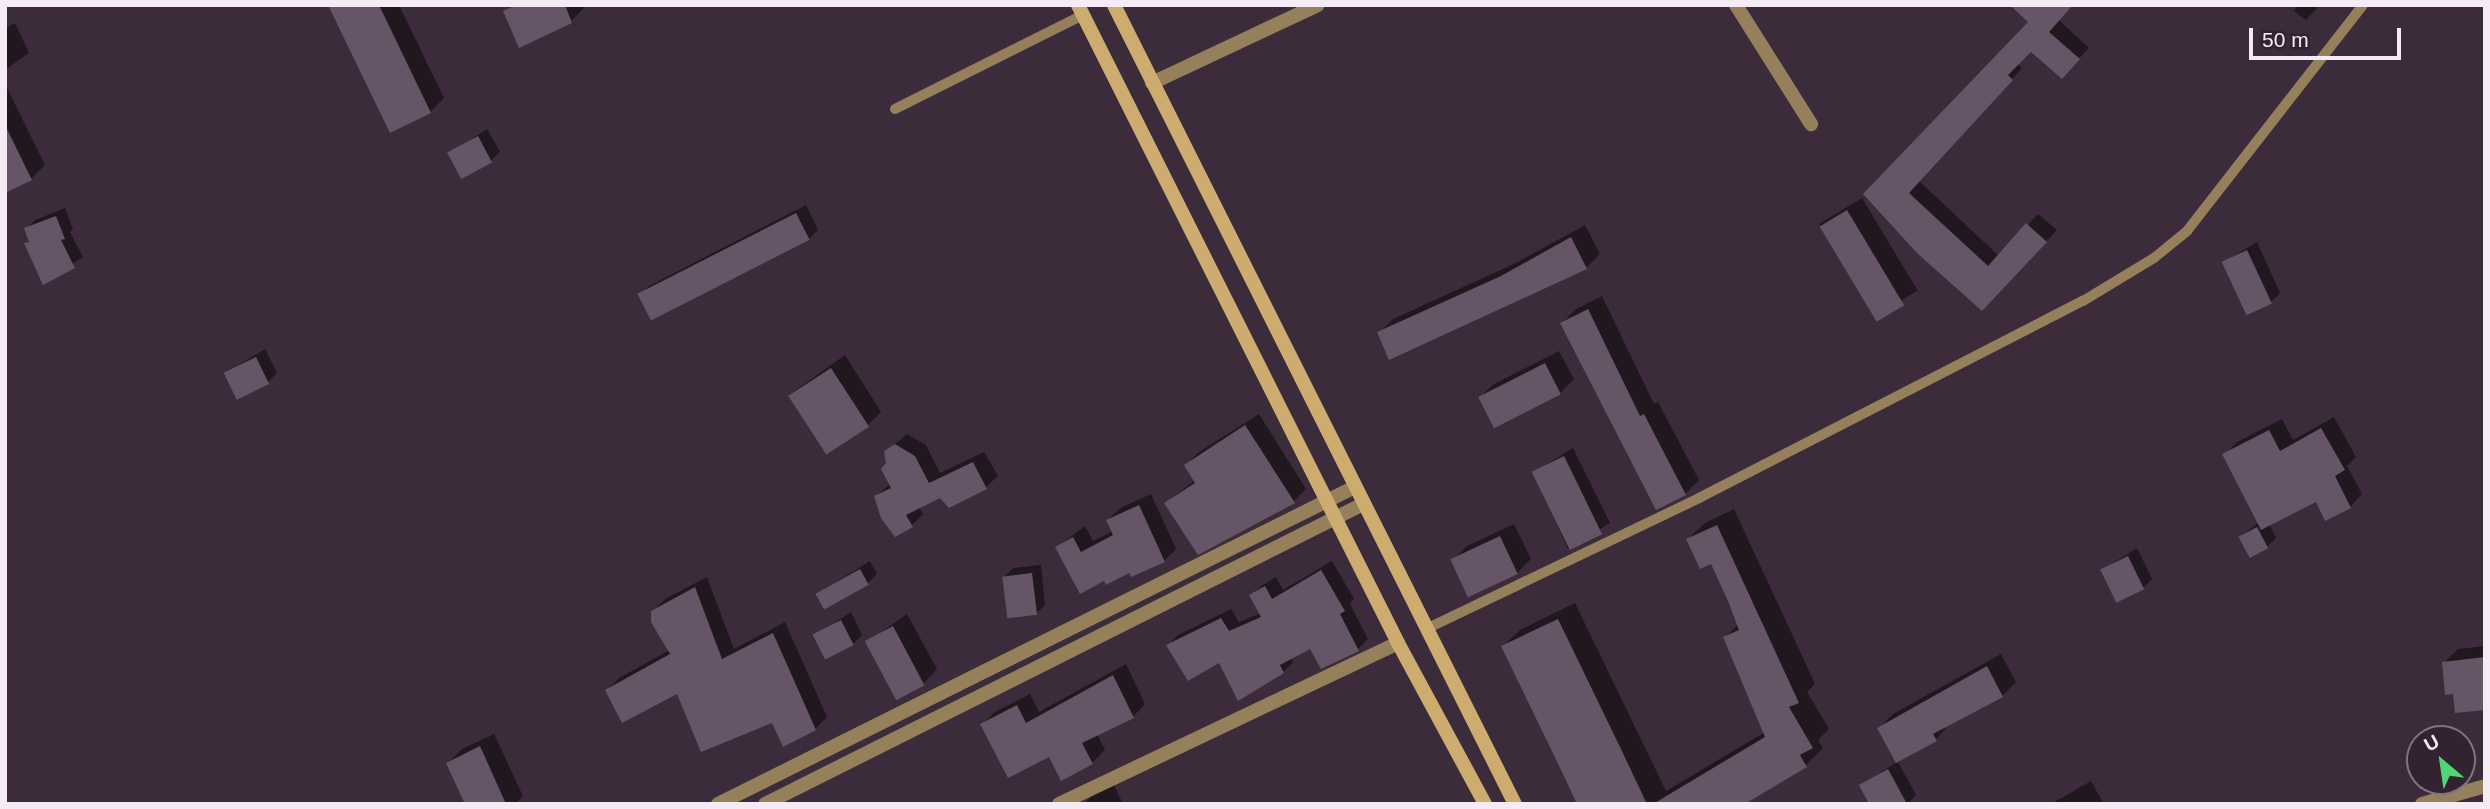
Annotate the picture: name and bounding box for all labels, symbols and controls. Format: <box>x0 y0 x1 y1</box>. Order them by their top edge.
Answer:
scale bar <box>2252 14 2404 58</box>
text: 50 m <box>2262 28 2309 51</box>
north arrow <box>2406 725 2476 795</box>
text: U <box>2420 730 2443 755</box>

